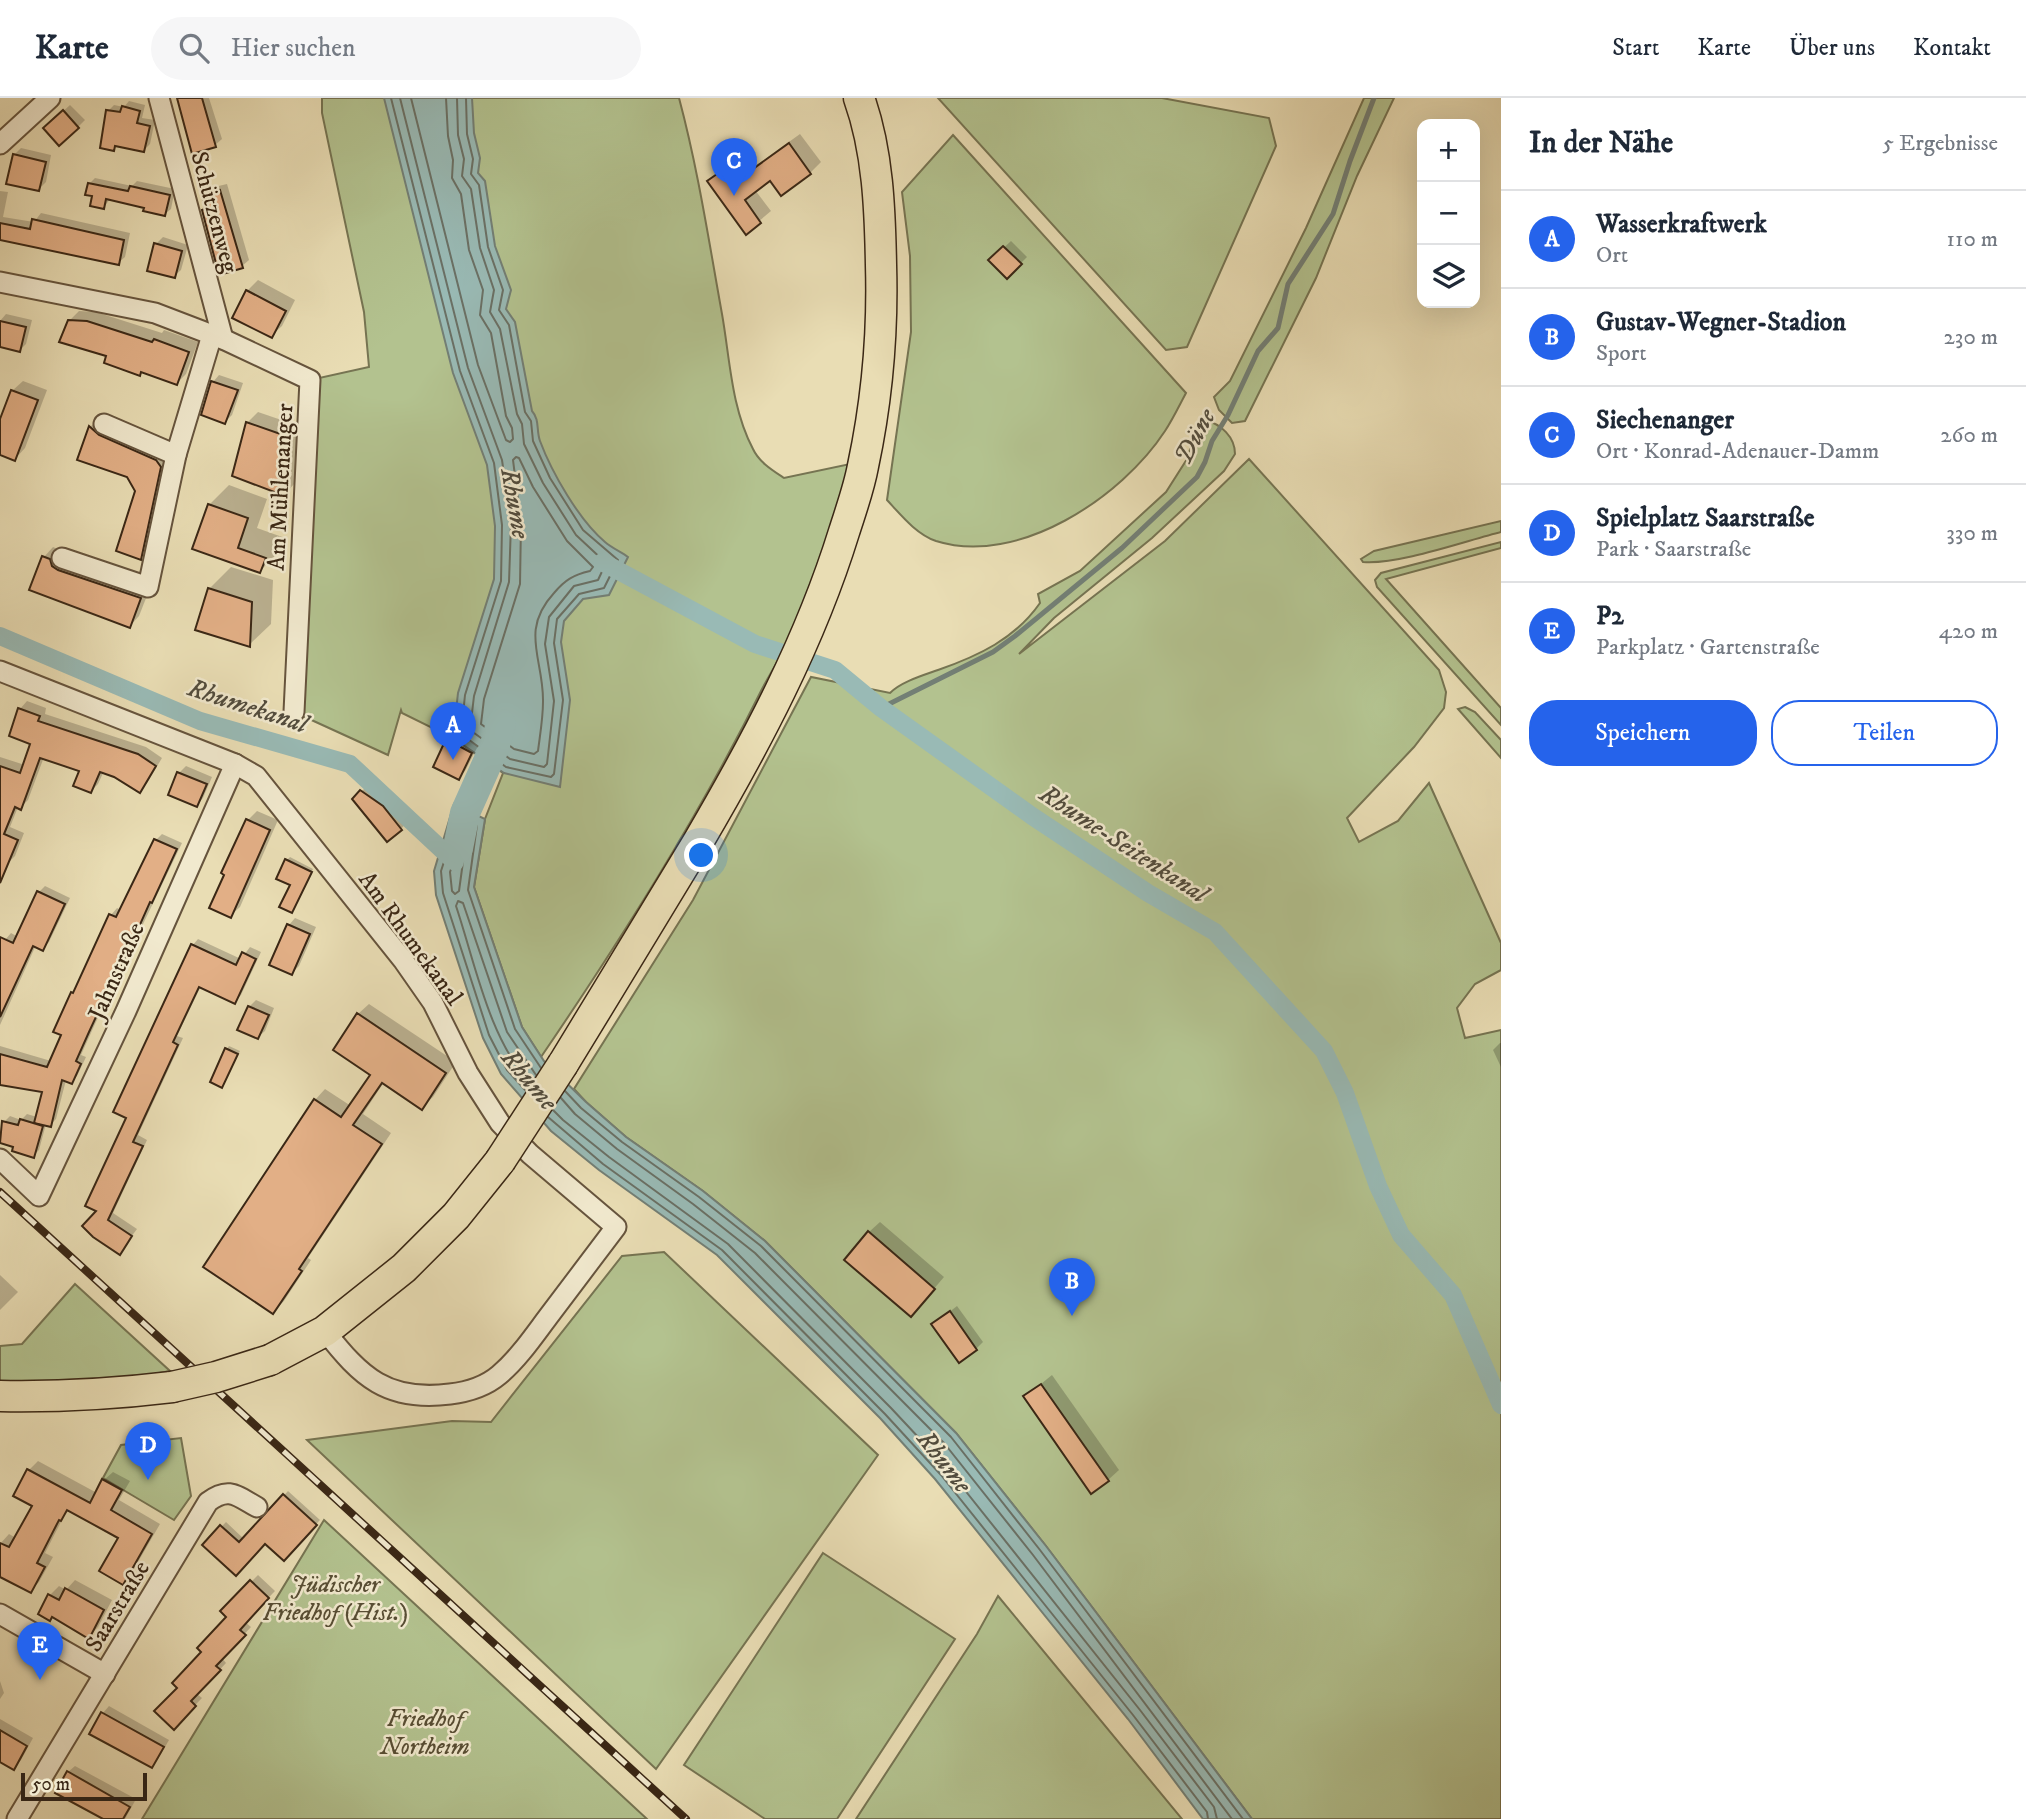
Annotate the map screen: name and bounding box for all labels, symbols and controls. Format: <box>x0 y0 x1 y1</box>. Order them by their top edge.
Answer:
search box <box>151 17 641 80</box>
text: Karte <box>35 28 109 69</box>
icon: search <box>175 29 213 67</box>
text: Hier suchen <box>231 32 356 65</box>
text: Start <box>1612 33 1659 63</box>
text: Karte <box>1697 33 1751 63</box>
text: Über uns <box>1789 33 1875 63</box>
text: Kontakt <box>1913 33 1991 63</box>
map controls <box>1417 119 1480 308</box>
button: + <box>1417 119 1480 182</box>
text: In der Nähe <box>1529 125 1673 162</box>
text: 5 Ergebnisse <box>1883 129 1998 158</box>
pin: C <box>711 138 757 196</box>
street label: Schützenweg <box>183 148 245 277</box>
button: − <box>1417 182 1480 245</box>
text: Wasserkraftwerk <box>1596 208 1767 241</box>
text: A <box>1545 225 1559 254</box>
text: 110 m <box>1947 225 1998 254</box>
text: Ort <box>1596 241 1628 270</box>
button: layers <box>1417 245 1480 308</box>
text: Gustav-Wegner-Stadion <box>1596 306 1846 339</box>
text: B <box>1545 323 1559 352</box>
text: 230 m <box>1944 323 1998 352</box>
text: Sport <box>1596 339 1647 368</box>
water label: Düne <box>1167 402 1224 470</box>
street label: Am Mühlenanger <box>262 403 300 571</box>
text: Siechenanger <box>1596 404 1734 437</box>
text: C <box>1544 421 1560 450</box>
text: 260 m <box>1940 421 1998 450</box>
text: Ort · Konrad-Adenauer-Damm <box>1596 437 1879 466</box>
water label: Rhume <box>492 465 537 542</box>
text: Spielplatz Saarstraße <box>1596 502 1815 535</box>
text: D <box>1543 519 1561 548</box>
text: 330 m <box>1946 519 1998 548</box>
text: Park · Saarstraße <box>1596 535 1751 564</box>
text: P2 <box>1596 600 1624 633</box>
text: E <box>1544 617 1560 646</box>
text: 420 m <box>1939 617 1998 646</box>
text: Parkplatz · Gartenstraße <box>1596 633 1820 662</box>
water label: Rhumekanal <box>182 671 315 742</box>
button: Speichern <box>1529 700 1757 766</box>
button: Teilen <box>1771 700 1998 766</box>
pin: A <box>430 702 476 760</box>
water label: Rhume-Seitenkanal <box>1032 777 1216 913</box>
your location <box>684 838 718 872</box>
street label: Am Rhumekanal <box>352 866 469 1012</box>
street label: Jahnstraße <box>81 918 152 1027</box>
water label: Rhume <box>493 1041 565 1119</box>
pin: B <box>1049 1258 1095 1316</box>
pin: D <box>125 1422 171 1480</box>
water label: Rhume <box>908 1423 979 1501</box>
street label: Saarstraße <box>79 1555 157 1658</box>
park label: Jüdischer Friedhof (Hist.) <box>263 1570 408 1628</box>
pin: E <box>17 1622 63 1680</box>
park label: Friedhof Northeim <box>378 1704 470 1762</box>
scale bar <box>21 1770 147 1802</box>
text: 50 m <box>32 1773 70 1796</box>

